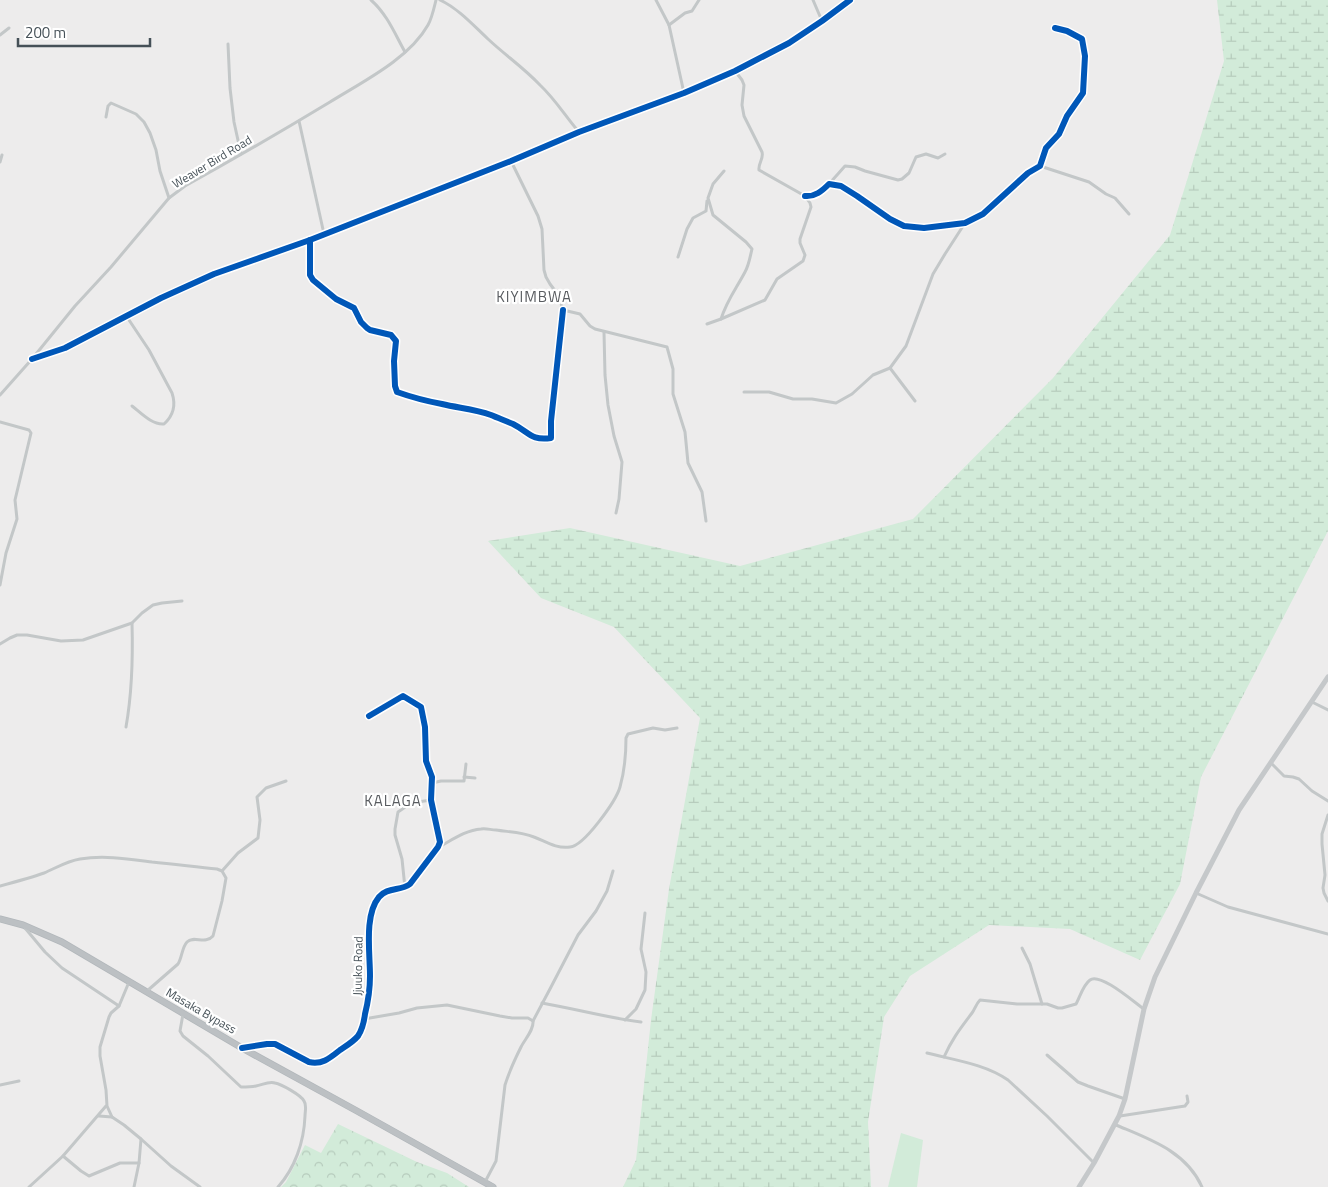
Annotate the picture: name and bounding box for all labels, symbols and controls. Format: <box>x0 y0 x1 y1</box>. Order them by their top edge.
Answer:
scale bar <box>18 15 150 47</box>
text: 200 m <box>25 21 66 44</box>
street label: Weaver Bird Road <box>168 130 255 193</box>
district label: KIYIMBWA <box>496 285 572 308</box>
district label: KALAGA <box>364 789 422 812</box>
street label: Jjuuko Road <box>347 936 368 996</box>
street label: Masaka Bypass <box>162 983 240 1039</box>

